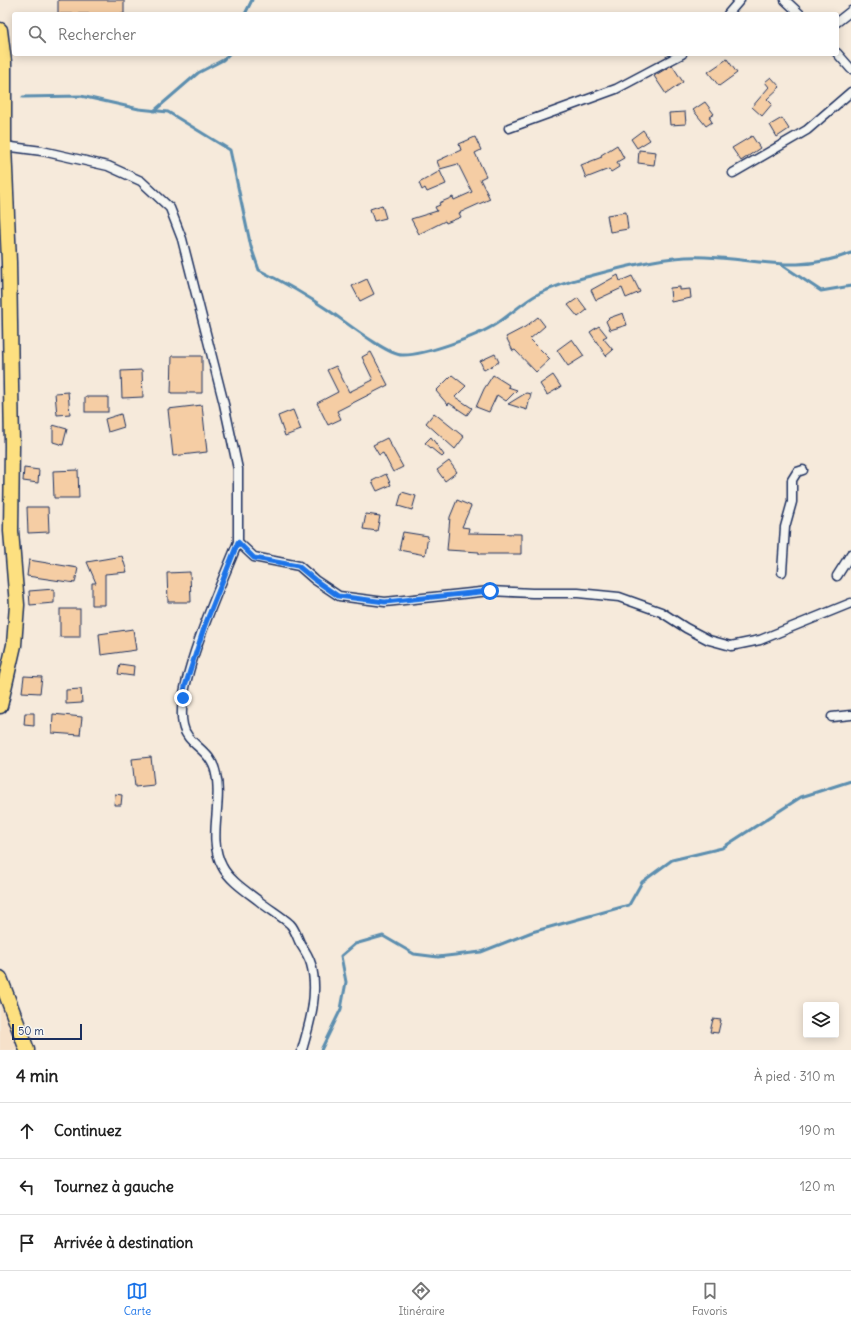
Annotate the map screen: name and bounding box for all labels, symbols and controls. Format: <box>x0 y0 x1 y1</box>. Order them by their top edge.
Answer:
search box <box>12 12 839 56</box>
icon: search <box>26 23 48 45</box>
text: Rechercher <box>58 25 136 44</box>
route start <box>481 582 499 600</box>
route end <box>174 689 192 707</box>
map controls <box>803 1002 839 1038</box>
button: layers <box>803 1002 839 1038</box>
scale bar <box>12 1022 82 1041</box>
text: 50 m <box>18 1024 44 1038</box>
text: 4 min <box>16 1065 58 1087</box>
text: À pied · 310 m <box>754 1068 835 1085</box>
icon: ahead <box>16 1120 38 1142</box>
text: Continuez <box>54 1121 122 1140</box>
text: 190 m <box>799 1122 835 1139</box>
icon: left <box>16 1176 38 1198</box>
text: Tournez à gauche <box>54 1177 174 1196</box>
text: 120 m <box>800 1178 835 1195</box>
icon: arrive <box>16 1232 38 1254</box>
text: Arrivée à destination <box>54 1233 193 1252</box>
tab: Carte <box>124 1280 151 1318</box>
tab: Itinéraire <box>398 1280 445 1318</box>
tab: Favoris <box>692 1280 727 1318</box>

